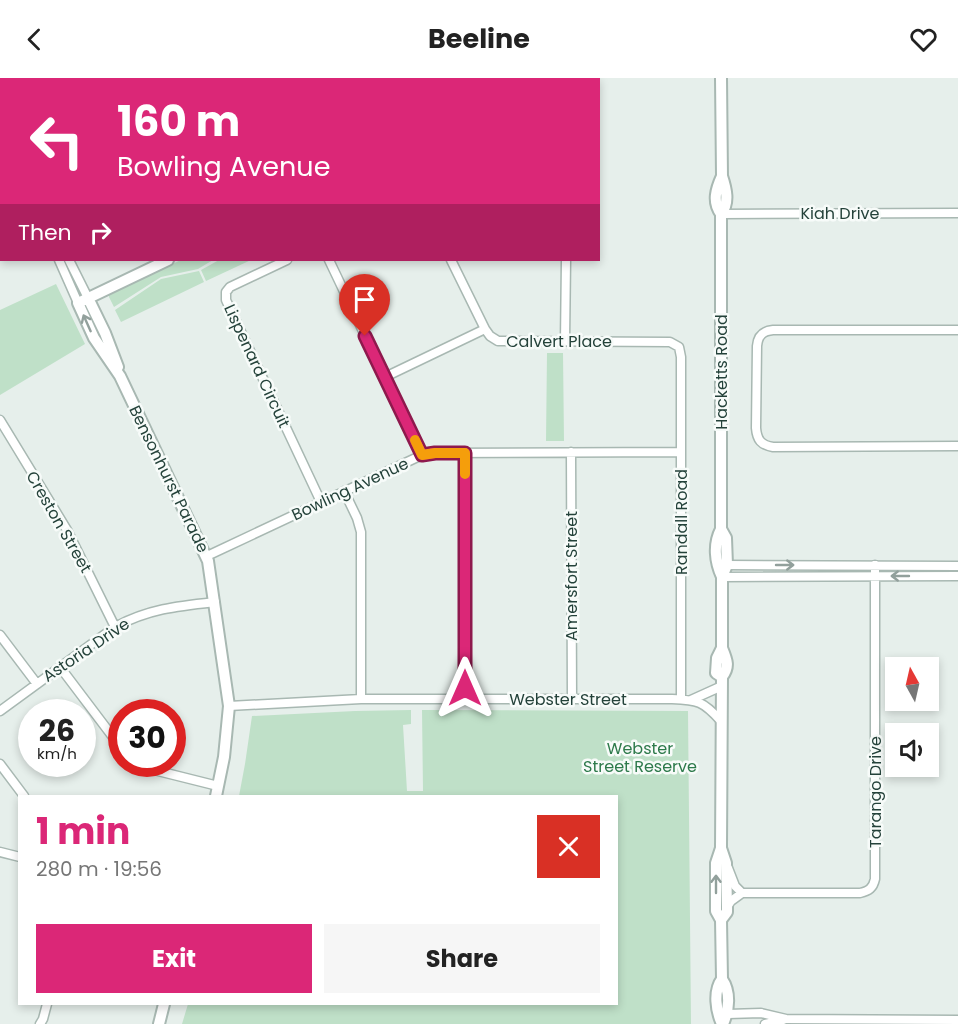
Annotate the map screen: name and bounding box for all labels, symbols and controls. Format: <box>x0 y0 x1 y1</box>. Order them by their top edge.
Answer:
text: Beeline <box>428 20 530 57</box>
icon: back <box>18 23 51 56</box>
icon: heart <box>907 23 940 56</box>
text: 160 m <box>117 92 240 151</box>
icon: left <box>18 102 96 180</box>
text: Bowling Avenue <box>117 148 330 185</box>
street label: Kiah Drive <box>801 202 880 225</box>
icon: right <box>84 216 117 249</box>
text: Then <box>18 217 72 248</box>
pin <box>339 274 390 336</box>
icon: arrive <box>348 283 381 316</box>
street label: Lispenard Circuit <box>218 300 296 432</box>
one-way arrow <box>81 314 92 332</box>
street label: Hacketts Road <box>710 314 733 430</box>
street label: Calvert Place <box>506 330 612 353</box>
street label: Bensonhurst Parade <box>123 401 215 557</box>
street label: Bowling Avenue <box>288 452 412 526</box>
street label: Creston Street <box>21 467 98 577</box>
street label: Randall Road <box>670 469 693 575</box>
street label: Amersfort Street <box>560 511 583 641</box>
one-way arrow <box>775 559 795 571</box>
one-way arrow <box>890 570 910 582</box>
street label: Astoria Drive <box>38 612 134 688</box>
position arrow <box>433 656 497 720</box>
north arrow <box>885 657 939 711</box>
map controls <box>885 657 939 777</box>
street label: Webster Street <box>509 688 627 711</box>
speed limit sign: 30 <box>108 699 186 777</box>
text: 26 <box>39 709 75 752</box>
button: sound <box>885 723 939 777</box>
street label: Tarango Drive <box>864 736 887 848</box>
park label: Webster Street Reserve <box>583 737 697 778</box>
text: km/h <box>37 743 77 764</box>
text: 1 min <box>36 806 130 857</box>
button: close <box>537 815 600 878</box>
text: 280 m · 19:56 <box>36 855 162 883</box>
one-way arrow <box>710 875 722 895</box>
button: Exit <box>36 924 312 993</box>
button: Share <box>324 924 600 993</box>

